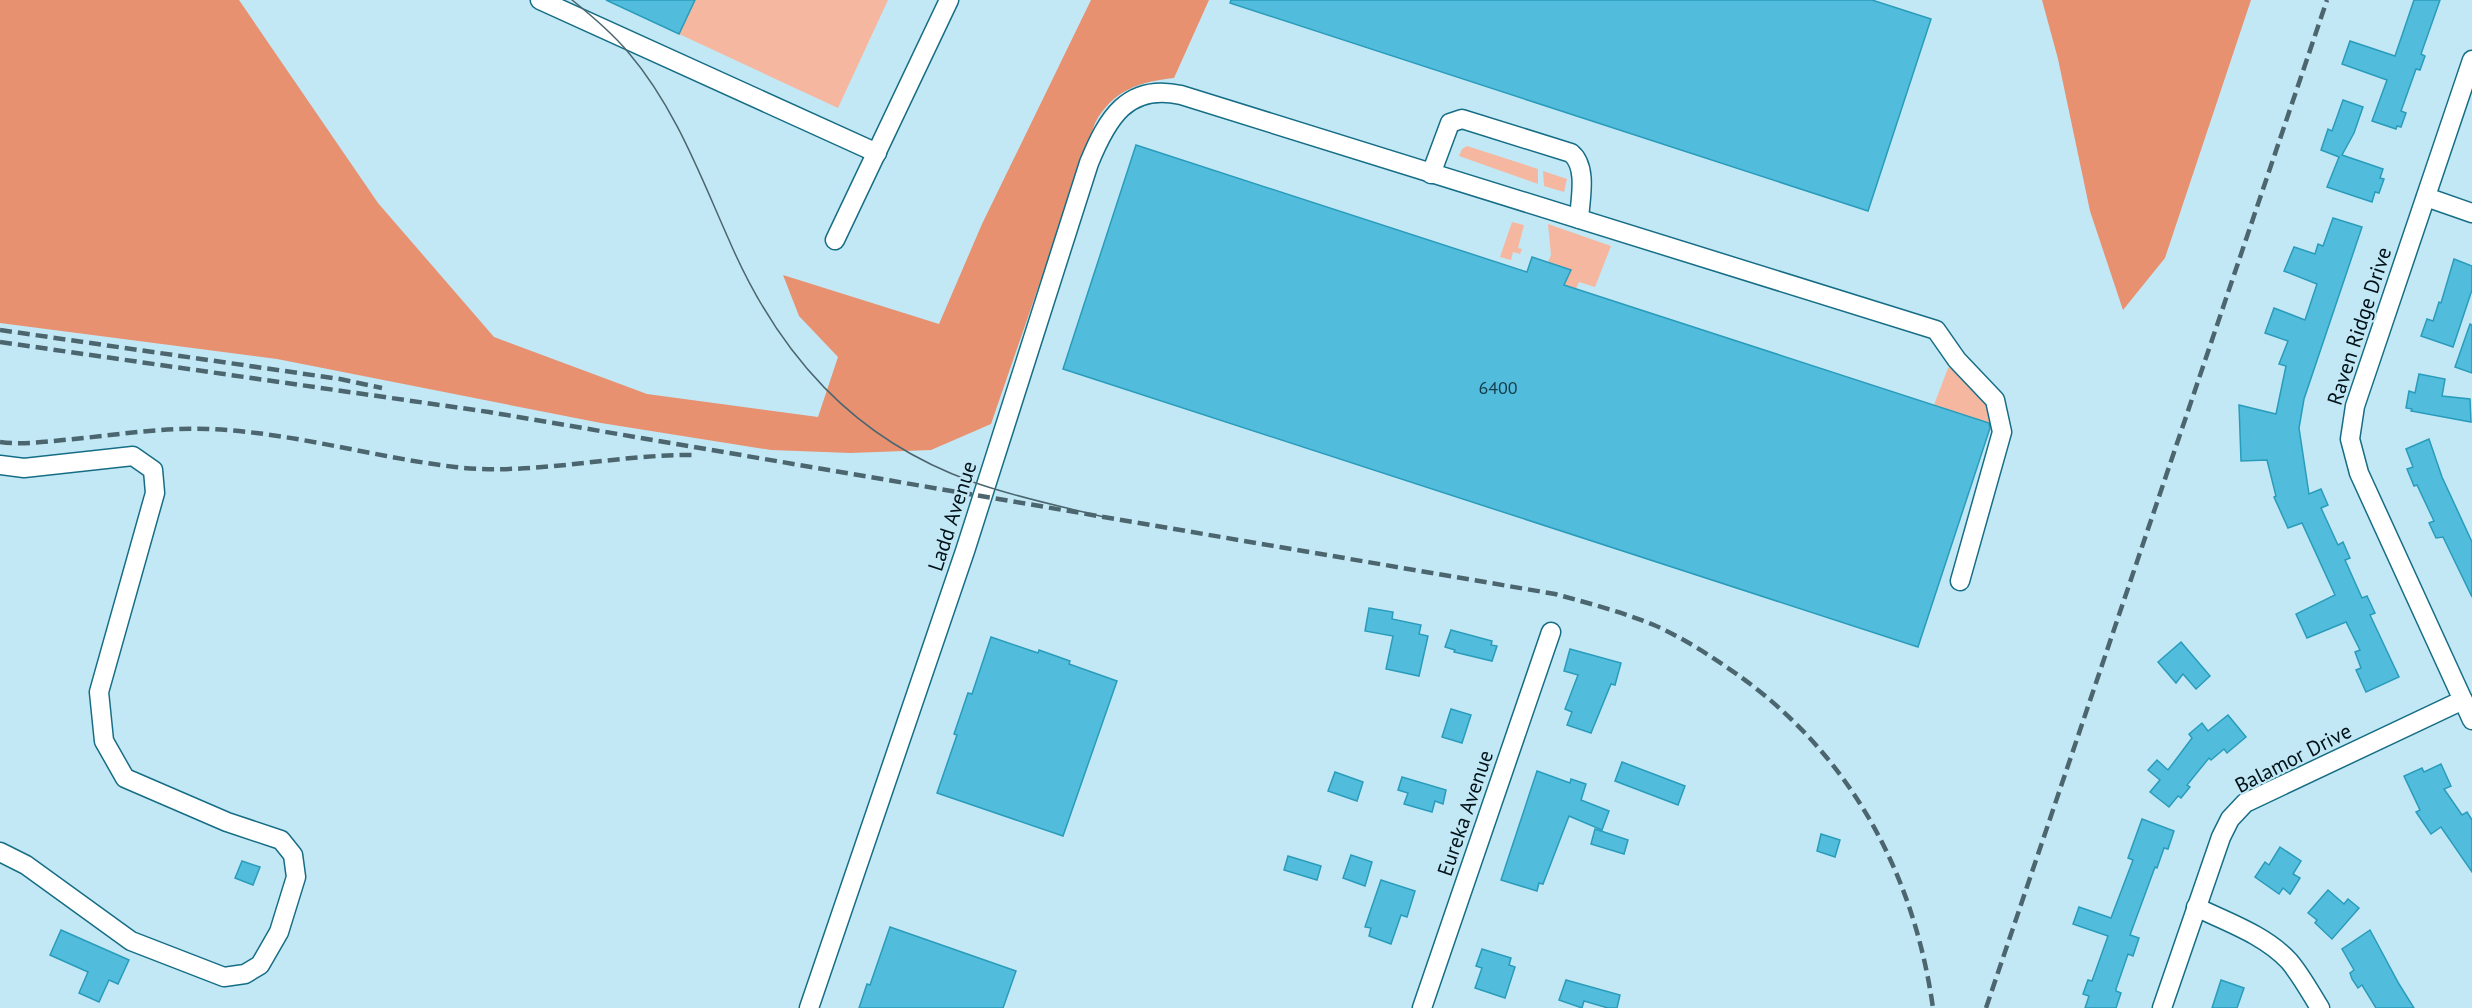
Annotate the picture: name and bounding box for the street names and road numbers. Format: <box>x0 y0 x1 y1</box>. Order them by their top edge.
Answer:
street label: Raven Ridge Drive <box>2321 244 2397 408</box>
street label: Ladd Avenue <box>922 458 982 574</box>
street label: Balamor Drive <box>2230 717 2356 799</box>
street label: Eureka Avenue <box>1431 746 1499 880</box>

